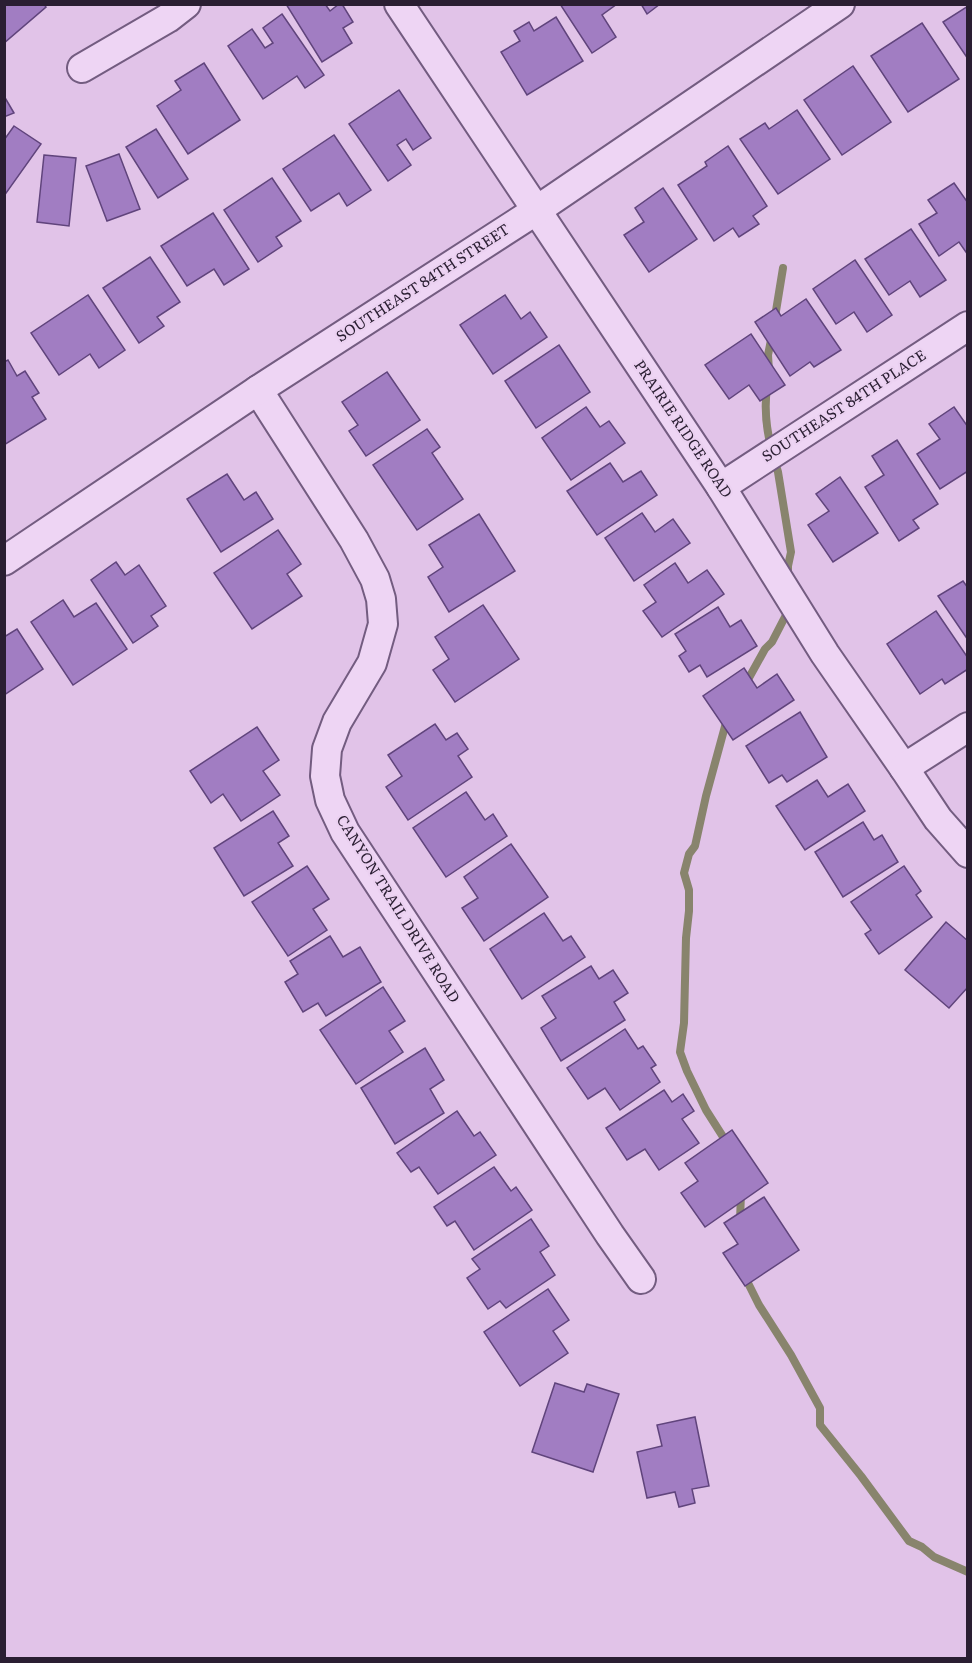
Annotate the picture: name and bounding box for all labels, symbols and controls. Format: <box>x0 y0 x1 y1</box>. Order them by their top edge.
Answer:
street label: SOUTHEAST 84TH STREET <box>331 217 514 347</box>
street label: SOUTHEAST 84TH PLACE <box>756 343 930 467</box>
street label: PRAIRIE RIDGE ROAD <box>629 354 739 502</box>
street label: CANYON TRAIL DRIVE ROAD <box>332 810 467 1007</box>

